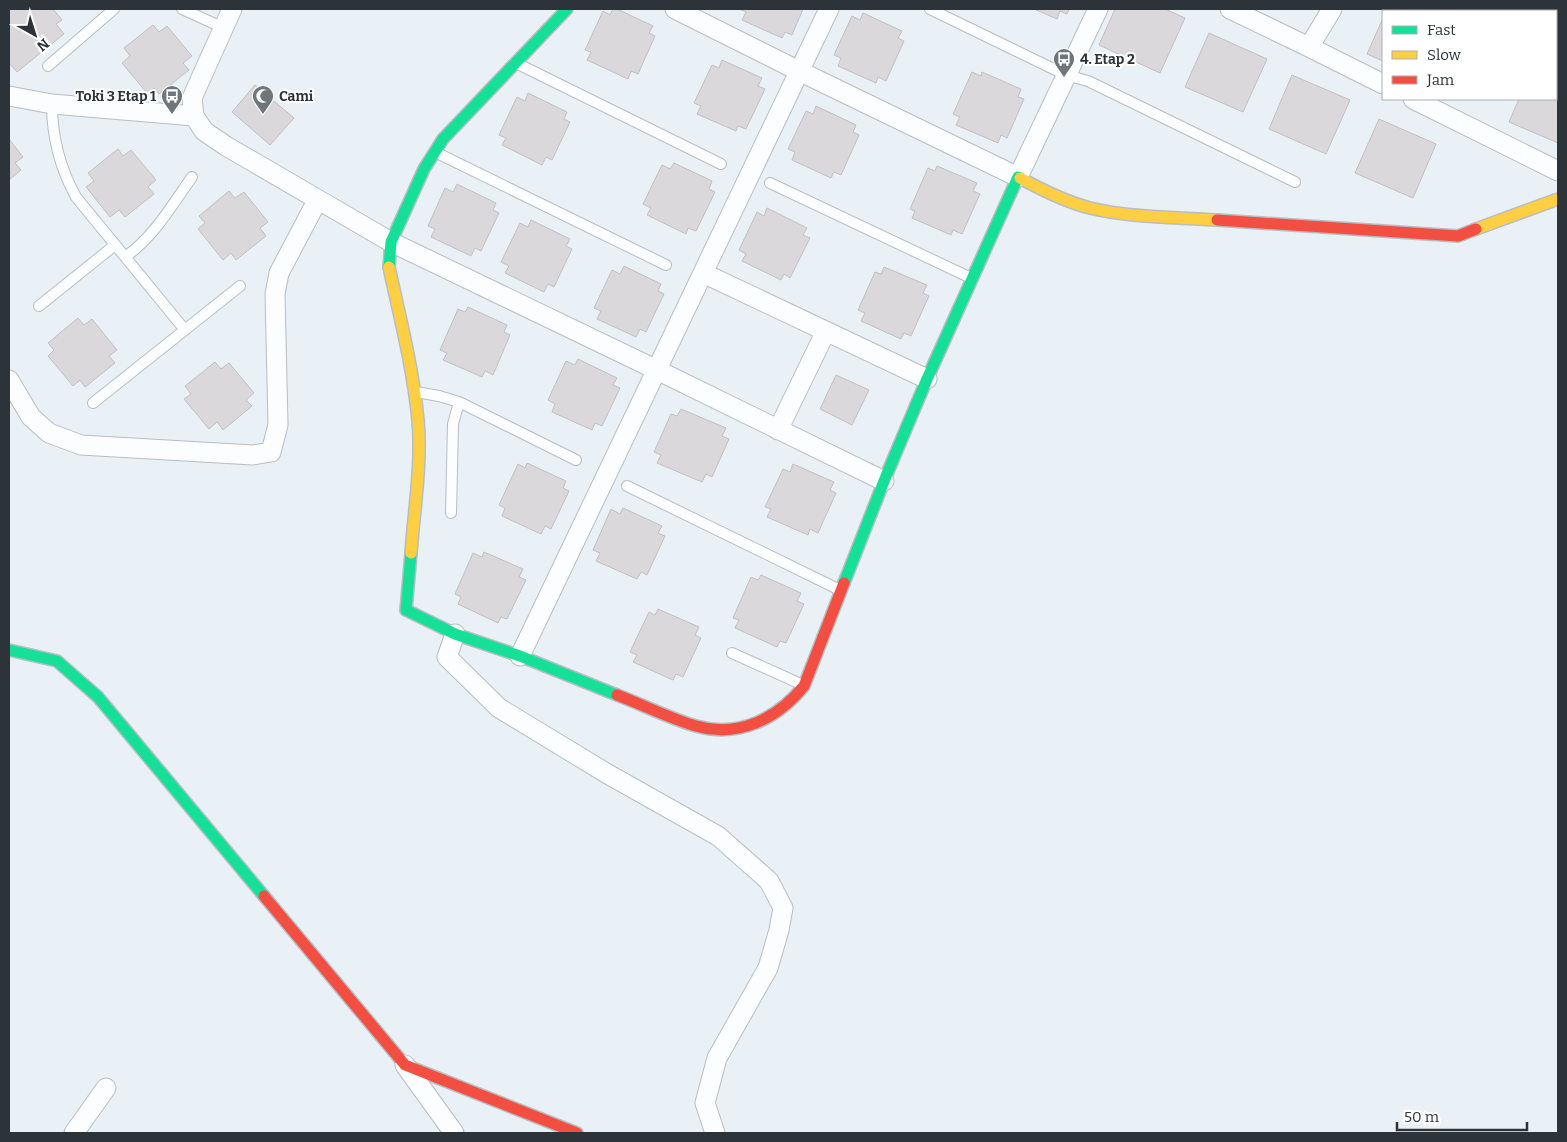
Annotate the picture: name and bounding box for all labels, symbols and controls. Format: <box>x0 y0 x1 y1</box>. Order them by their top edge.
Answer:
north arrow <box>10 10 60 60</box>
legend <box>1382 10 1557 100</box>
text: Fast <box>1427 21 1456 39</box>
text: N <box>33 35 52 55</box>
text: Slow <box>1427 46 1462 64</box>
bus stop icon: 4. Etap 2 <box>1052 47 1076 78</box>
place label: 4. Etap 2 <box>1080 51 1135 68</box>
text: Jam <box>1426 71 1455 89</box>
bus stop icon: Toki 3 Etap 1 <box>160 84 184 115</box>
mosque icon: Cami <box>251 84 275 115</box>
place label: Toki 3 Etap 1 <box>76 88 156 105</box>
place label: Cami <box>279 88 314 105</box>
scale bar <box>1397 1100 1527 1132</box>
text: 50 m <box>1404 1108 1440 1126</box>

